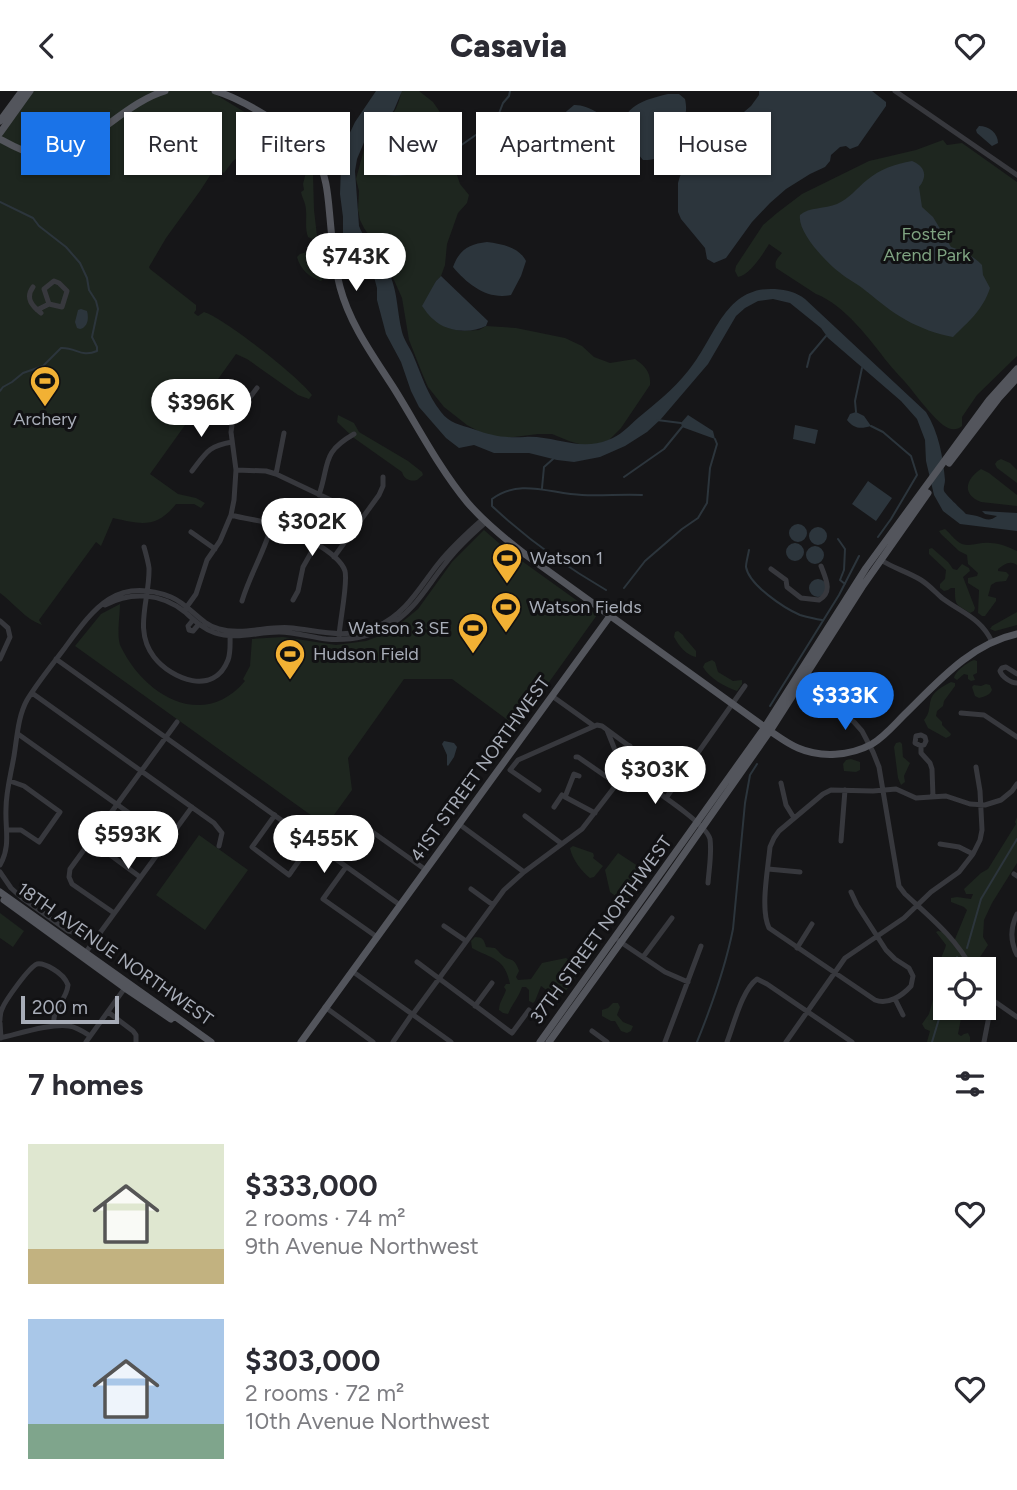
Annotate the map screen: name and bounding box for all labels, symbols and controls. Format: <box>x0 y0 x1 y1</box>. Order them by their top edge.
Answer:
icon: back <box>28 27 66 65</box>
text: Casavia <box>450 27 567 65</box>
icon: heart <box>951 27 989 65</box>
chip: Buy <box>21 112 110 175</box>
chip: Rent <box>124 112 222 175</box>
chip: Filters <box>236 112 350 175</box>
chip: New <box>364 112 462 175</box>
chip: Apartment <box>476 112 640 175</box>
chip: House <box>654 112 771 175</box>
park label: Foster Arend Park <box>883 223 971 266</box>
pin: $743K <box>307 233 405 293</box>
text: $743K <box>322 242 390 270</box>
sports icon: Archery <box>28 364 62 408</box>
pin: $396K <box>152 379 250 439</box>
text: $396K <box>167 388 235 416</box>
place label: Archery <box>13 408 77 430</box>
pin: $302K <box>263 498 361 558</box>
text: $302K <box>277 507 347 535</box>
sports icon: Watson 1 <box>490 541 524 585</box>
place label: Watson 1 <box>530 547 603 569</box>
sports icon: Watson Fields <box>489 590 523 634</box>
place label: Watson Fields <box>529 596 642 618</box>
sports icon: Watson 3 SE <box>456 611 490 655</box>
place label: Watson 3 SE <box>348 617 450 639</box>
sports icon: Hudson Field <box>273 637 307 681</box>
place label: Hudson Field <box>313 643 419 665</box>
street label: 41ST STREET NORTHWEST <box>405 672 555 866</box>
pin: $333K <box>796 673 894 732</box>
text: $333K <box>812 681 878 709</box>
pin: $303K <box>606 747 704 806</box>
text: $303K <box>621 755 689 783</box>
pin: $593K <box>79 811 177 871</box>
pin: $455K <box>275 815 373 875</box>
text: $593K <box>94 820 162 848</box>
text: $455K <box>289 824 359 852</box>
street label: 37TH STREET NORTHWEST <box>525 832 677 1028</box>
street label: 18TH AVENUE NORTHWEST <box>13 878 217 1030</box>
map controls <box>933 957 996 1020</box>
button: locate <box>933 957 996 1020</box>
scale bar <box>21 993 119 1025</box>
text: 200 m <box>32 996 88 1019</box>
icon: filters <box>951 1065 989 1103</box>
text: 7 homes <box>28 1066 143 1103</box>
text: $333,000 <box>245 1167 378 1204</box>
icon: home <box>84 1172 168 1256</box>
icon: heart <box>951 1195 989 1233</box>
text: 2 rooms · 74 m² <box>245 1204 406 1232</box>
text: 9th Avenue Northwest <box>245 1232 479 1260</box>
text: $303,000 <box>245 1342 380 1379</box>
icon: home <box>84 1347 168 1431</box>
icon: heart <box>951 1370 989 1408</box>
text: 2 rooms · 72 m² <box>245 1379 404 1407</box>
text: 10th Avenue Northwest <box>245 1407 490 1435</box>

